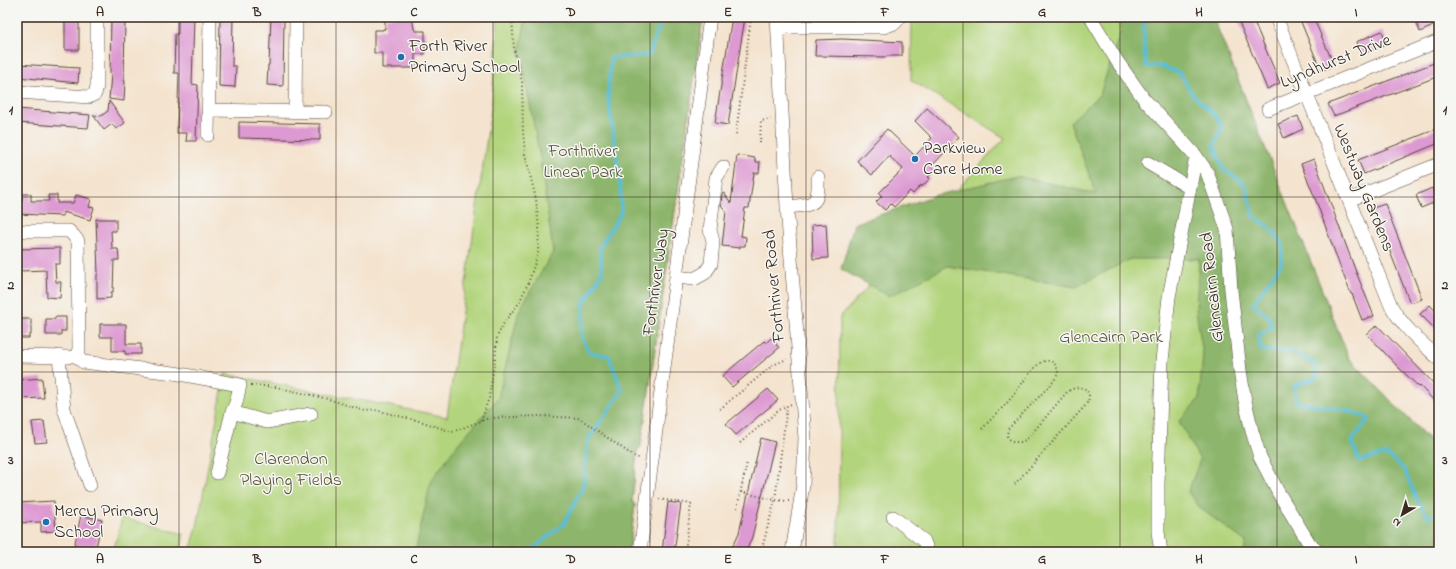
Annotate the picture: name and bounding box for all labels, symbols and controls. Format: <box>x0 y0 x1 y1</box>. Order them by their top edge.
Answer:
text: A <box>96 3 104 22</box>
text: B <box>252 3 262 22</box>
text: C <box>410 3 418 22</box>
text: D <box>565 3 576 22</box>
text: E <box>724 3 732 22</box>
text: F <box>880 3 890 22</box>
text: G <box>1038 3 1046 22</box>
text: H <box>1195 3 1203 22</box>
text: I <box>1354 3 1358 22</box>
street label: Lyndhurst Drive <box>1277 28 1396 96</box>
place label: Forth River Primary School <box>408 34 520 81</box>
marker: Forth River Primary School <box>396 52 406 62</box>
text: 1 <box>9 101 14 120</box>
text: 1 <box>1443 101 1448 120</box>
street label: Westway Gardens <box>1325 120 1401 256</box>
place label: Parkview Care Home <box>923 136 1004 183</box>
park label: Forthriver Linear Park <box>543 139 623 186</box>
marker: Parkview Care Home <box>910 154 920 164</box>
street label: Forthriver Way <box>636 227 677 338</box>
street label: Forthriver Road <box>757 228 793 345</box>
street label: Glencairn Road <box>1194 231 1232 343</box>
text: 2 <box>7 276 15 295</box>
text: 2 <box>1441 276 1449 295</box>
park label: Glencairn Park <box>1059 325 1163 351</box>
park label: Clarendon Playing Fields <box>240 447 342 495</box>
text: 3 <box>7 451 14 470</box>
text: 3 <box>1441 451 1448 470</box>
north arrow <box>1382 495 1422 535</box>
place label: Mercy Primary School <box>54 499 159 546</box>
text: N <box>1389 513 1404 531</box>
marker: Mercy Primary School <box>41 517 51 527</box>
text: A <box>96 550 104 569</box>
text: B <box>252 550 262 569</box>
text: C <box>410 550 418 569</box>
text: D <box>565 550 576 569</box>
text: E <box>724 550 732 569</box>
text: F <box>880 550 890 569</box>
text: G <box>1038 550 1046 569</box>
text: H <box>1195 550 1203 569</box>
text: I <box>1354 550 1358 569</box>

